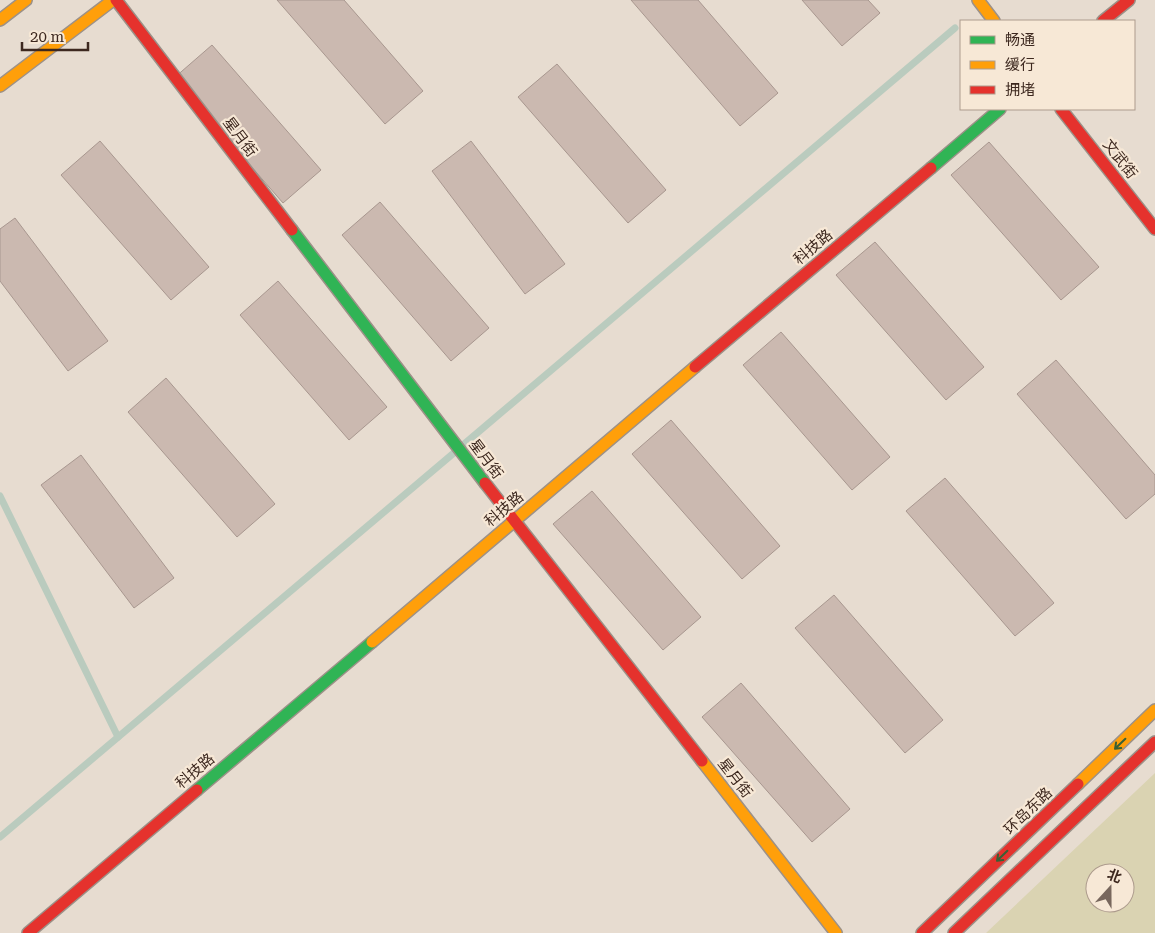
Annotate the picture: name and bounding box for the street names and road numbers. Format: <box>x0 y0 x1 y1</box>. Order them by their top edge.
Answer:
street label: 星月街 <box>219 114 261 160</box>
street label: 文武街 <box>1099 136 1141 182</box>
street label: 科技路 <box>790 226 836 268</box>
street label: 星月街 <box>465 436 507 482</box>
street label: 科技路 <box>481 488 527 530</box>
street label: 科技路 <box>172 750 218 792</box>
street label: 星月街 <box>714 755 756 801</box>
street label: 环岛东路 <box>1000 784 1056 838</box>

